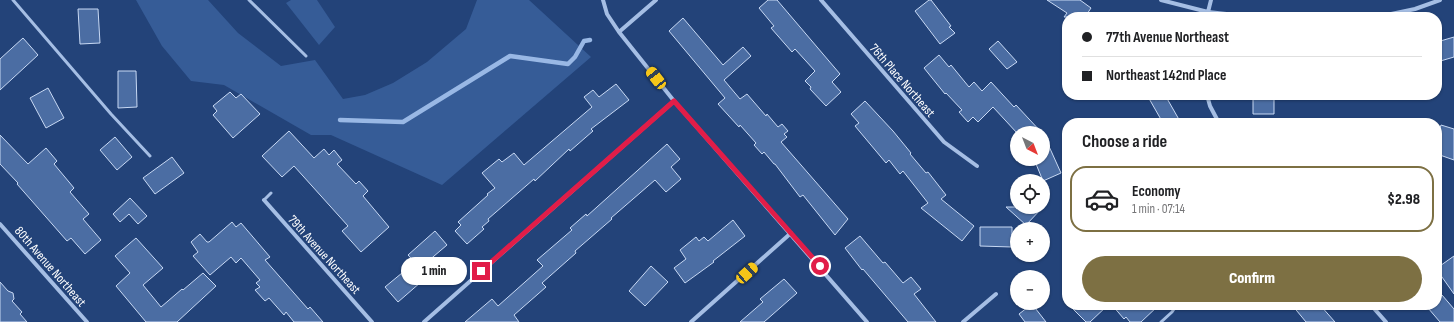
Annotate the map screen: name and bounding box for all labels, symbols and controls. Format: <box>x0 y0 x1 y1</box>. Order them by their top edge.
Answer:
text: 77th Avenue Northeast <box>1106 28 1229 47</box>
street label: 76th Place Northeast <box>866 41 939 121</box>
car <box>644 65 668 91</box>
text: Northeast 142nd Place <box>1106 66 1226 85</box>
north arrow <box>1010 126 1050 166</box>
map controls <box>1010 126 1050 310</box>
text: Choose a ride <box>1082 131 1167 152</box>
button: locate <box>1010 174 1050 214</box>
icon: car <box>1084 181 1120 217</box>
text: Economy <box>1132 182 1181 201</box>
text: $2.98 <box>1387 190 1420 209</box>
text: 1 min · 07:14 <box>1132 201 1185 217</box>
street label: 79th Avenue Northeast <box>285 212 364 297</box>
button: + <box>1010 222 1050 262</box>
street label: 80th Avenue Northeast <box>11 223 90 310</box>
button: Confirm <box>1082 256 1422 302</box>
callout: 1 min <box>401 257 467 285</box>
route start <box>811 257 829 275</box>
car <box>734 261 760 285</box>
route end <box>472 262 490 280</box>
text: 1 min <box>422 263 446 279</box>
button: − <box>1010 270 1050 310</box>

